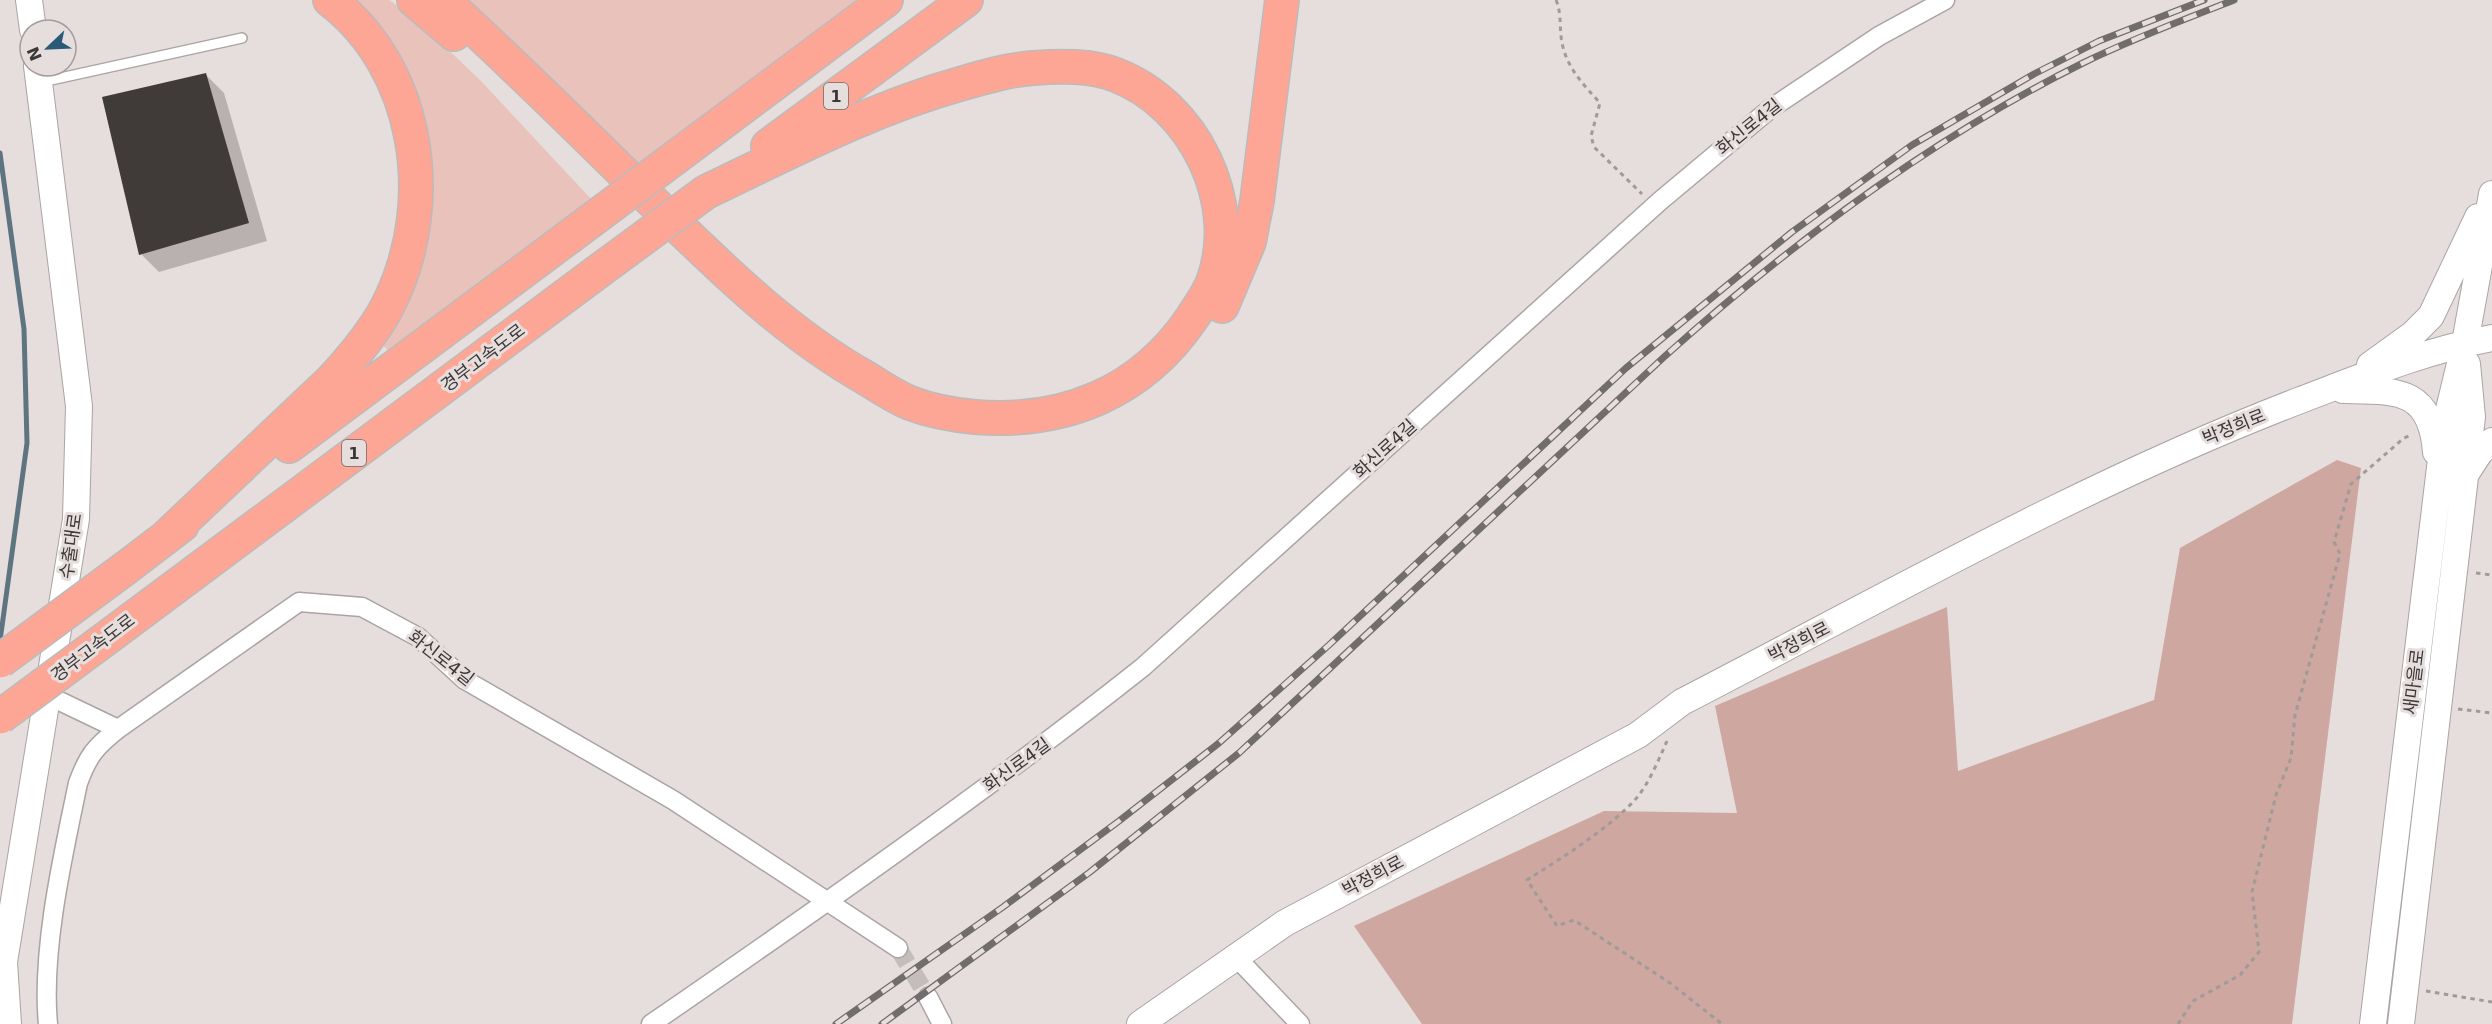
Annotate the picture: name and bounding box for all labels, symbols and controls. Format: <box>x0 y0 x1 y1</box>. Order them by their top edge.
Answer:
north arrow <box>18 18 78 78</box>
text: N <box>23 44 46 64</box>
road number: 1 <box>824 83 848 109</box>
street label: 화신로4길 <box>1712 94 1785 159</box>
street label: 경부고속도로 <box>437 319 529 396</box>
street label: 박정희로 <box>2199 404 2268 449</box>
street label: 화신로4길 <box>1349 415 1421 482</box>
road number: 1 <box>342 440 366 466</box>
street label: 수출대로 <box>55 512 86 580</box>
street label: 경부고속도로 <box>47 609 139 686</box>
street label: 박정희로 <box>1764 617 1833 666</box>
street label: 화신로4길 <box>404 625 478 690</box>
street label: 새마을로 <box>2399 648 2428 716</box>
street label: 화신로4길 <box>979 733 1054 796</box>
street label: 박정희로 <box>1339 851 1407 900</box>

